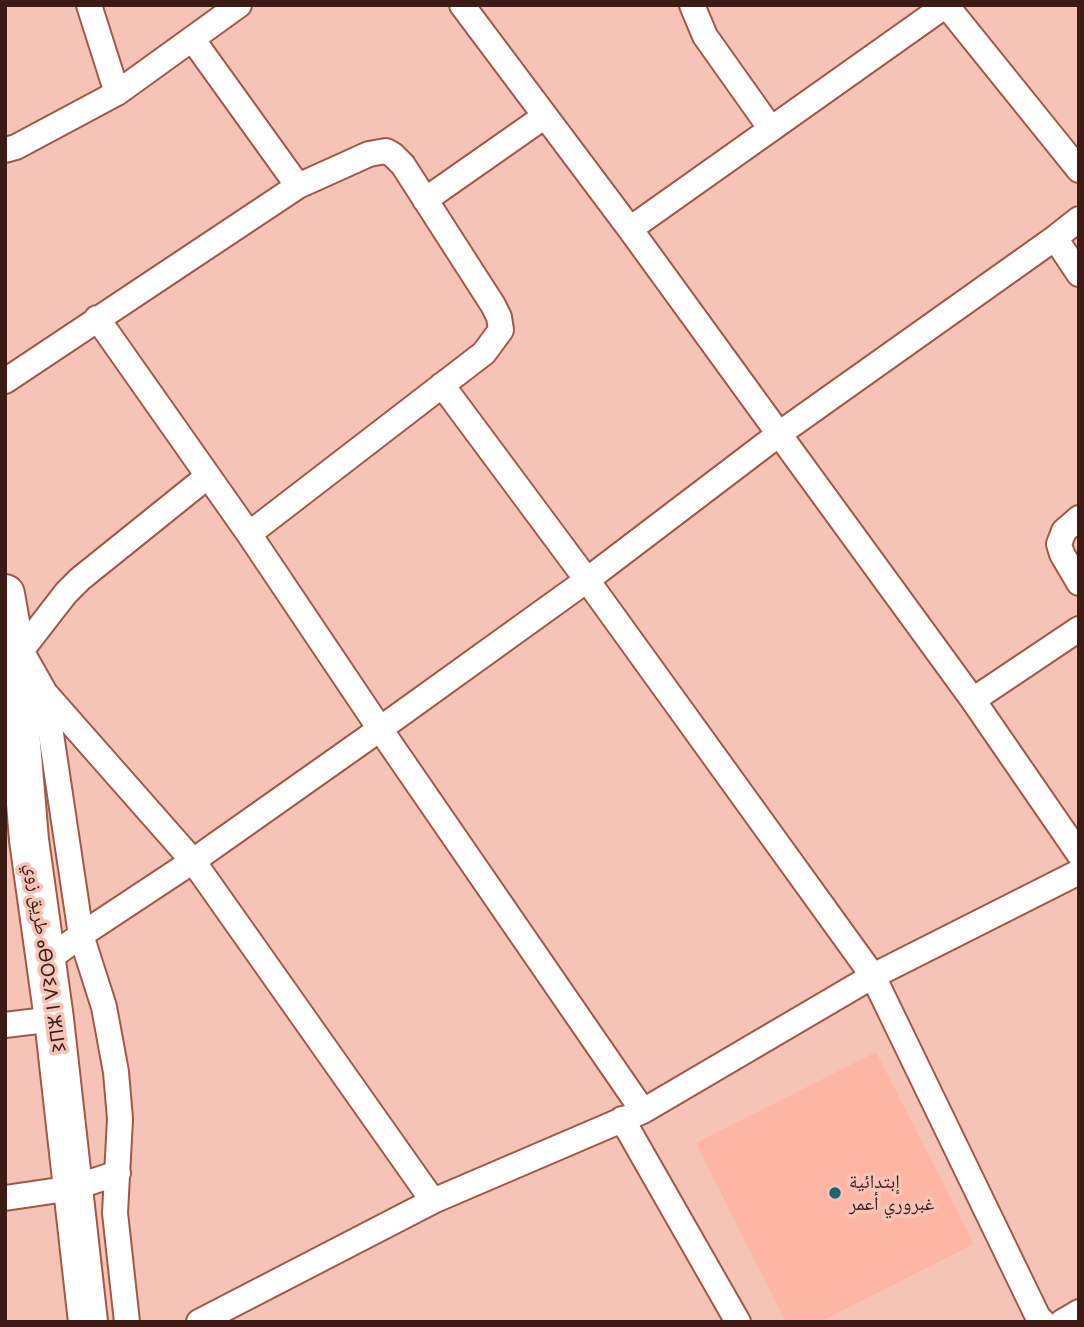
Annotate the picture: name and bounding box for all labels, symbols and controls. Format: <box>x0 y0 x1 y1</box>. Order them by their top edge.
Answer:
street label: طريق زوي ⴰⴱⵔⵉⴷ ⵏ ⵣⵡⵉ <box>20 862 70 1054</box>
place label: إبتدائية غبروري أعمر <box>849 1171 934 1215</box>
marker: إبتدائية غبروري أعمر <box>827 1185 843 1201</box>

